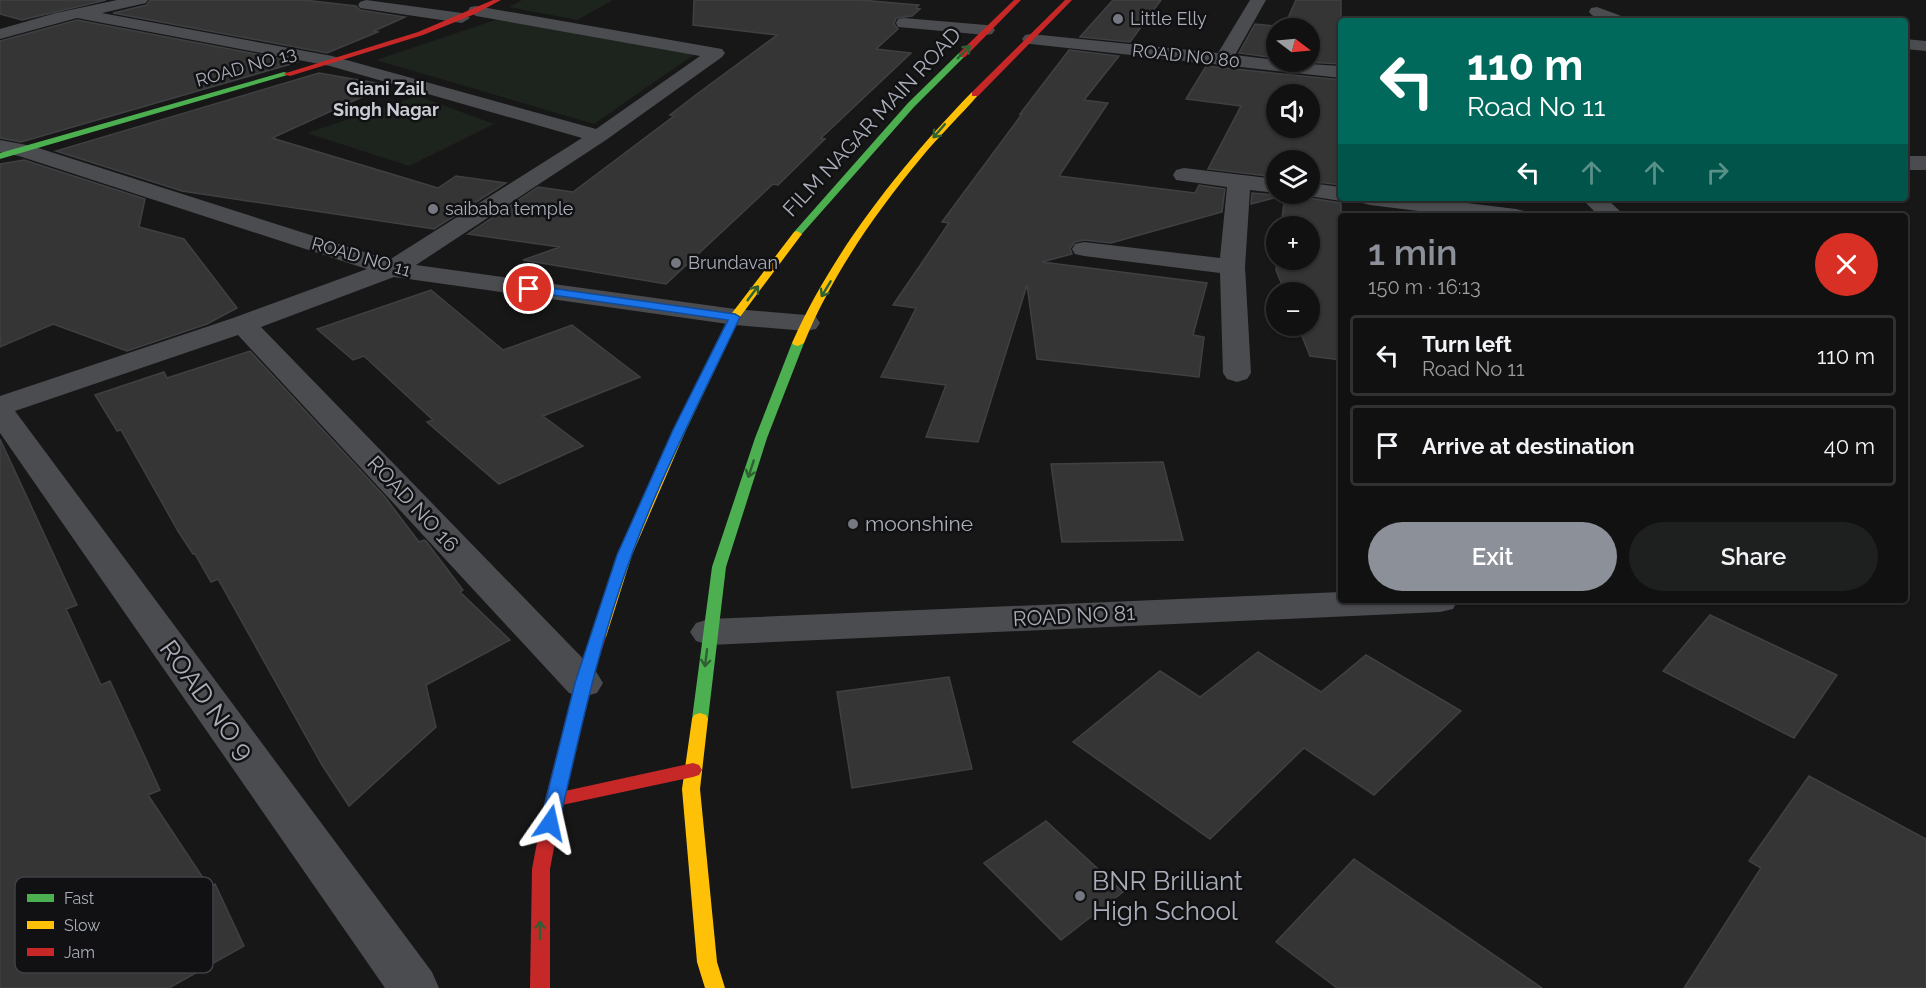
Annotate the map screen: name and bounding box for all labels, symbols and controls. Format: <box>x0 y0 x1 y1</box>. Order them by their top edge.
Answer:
place label: Little Elly <box>1130 8 1207 29</box>
marker: Little Elly <box>1111 12 1125 26</box>
north arrow <box>1266 18 1320 72</box>
map controls <box>1266 18 1320 336</box>
street label: FILM NAGAR MAIN ROAD <box>777 22 966 221</box>
street label: ROAD NO 80 <box>1131 39 1241 72</box>
text: 110 m <box>1467 41 1583 90</box>
street label: ROAD NO 13 <box>193 42 299 91</box>
icon: left <box>1368 42 1446 120</box>
one-way arrow <box>957 45 971 60</box>
district label: Giani Zail Singh Nagar <box>333 78 439 120</box>
button: sound <box>1266 84 1320 138</box>
text: Road No 11 <box>1467 91 1605 122</box>
one-way arrow <box>932 123 946 138</box>
button: layers <box>1266 150 1320 204</box>
icon: left <box>1512 156 1545 189</box>
icon: ahead <box>1575 156 1608 189</box>
icon: ahead <box>1638 156 1671 189</box>
icon: right <box>1701 156 1734 189</box>
place label: saibaba temple <box>445 198 574 219</box>
marker: saibaba temple <box>426 202 440 216</box>
button: + <box>1266 216 1320 270</box>
text: 1 min <box>1368 231 1457 273</box>
street label: ROAD NO 11 <box>309 232 413 281</box>
button: close <box>1815 233 1878 296</box>
place label: Brundavan <box>688 252 778 273</box>
marker: Brundavan <box>669 256 683 270</box>
pin <box>503 263 554 314</box>
icon: arrive <box>512 272 545 305</box>
text: 150 m · 16:13 <box>1368 275 1481 299</box>
one-way arrow <box>820 280 832 297</box>
button: − <box>1266 282 1320 336</box>
one-way arrow <box>746 286 759 302</box>
text: Turn left <box>1422 331 1512 357</box>
icon: left <box>1371 339 1404 372</box>
text: 110 m <box>1817 343 1875 369</box>
text: Road No 11 <box>1422 357 1524 381</box>
icon: arrive <box>1371 429 1404 462</box>
text: Arrive at destination <box>1422 433 1635 459</box>
text: 40 m <box>1824 433 1875 459</box>
street label: ROAD NO 16 <box>362 450 464 557</box>
one-way arrow <box>745 459 756 478</box>
place label: moonshine <box>865 511 973 536</box>
marker: moonshine <box>846 517 860 531</box>
button: Exit <box>1368 522 1617 591</box>
button: Share <box>1629 522 1878 591</box>
street label: ROAD NO 81 <box>1012 600 1136 631</box>
street label: ROAD NO 9 <box>154 635 260 765</box>
one-way arrow <box>700 647 711 667</box>
position arrow <box>518 791 582 855</box>
place label: BNR Brilliant High School <box>1092 866 1243 926</box>
legend <box>15 877 213 973</box>
text: Fast <box>64 889 95 908</box>
marker: BNR Brilliant High School <box>1073 889 1087 903</box>
text: Slow <box>64 916 100 935</box>
one-way arrow <box>534 920 546 940</box>
text: Jam <box>64 943 95 962</box>

